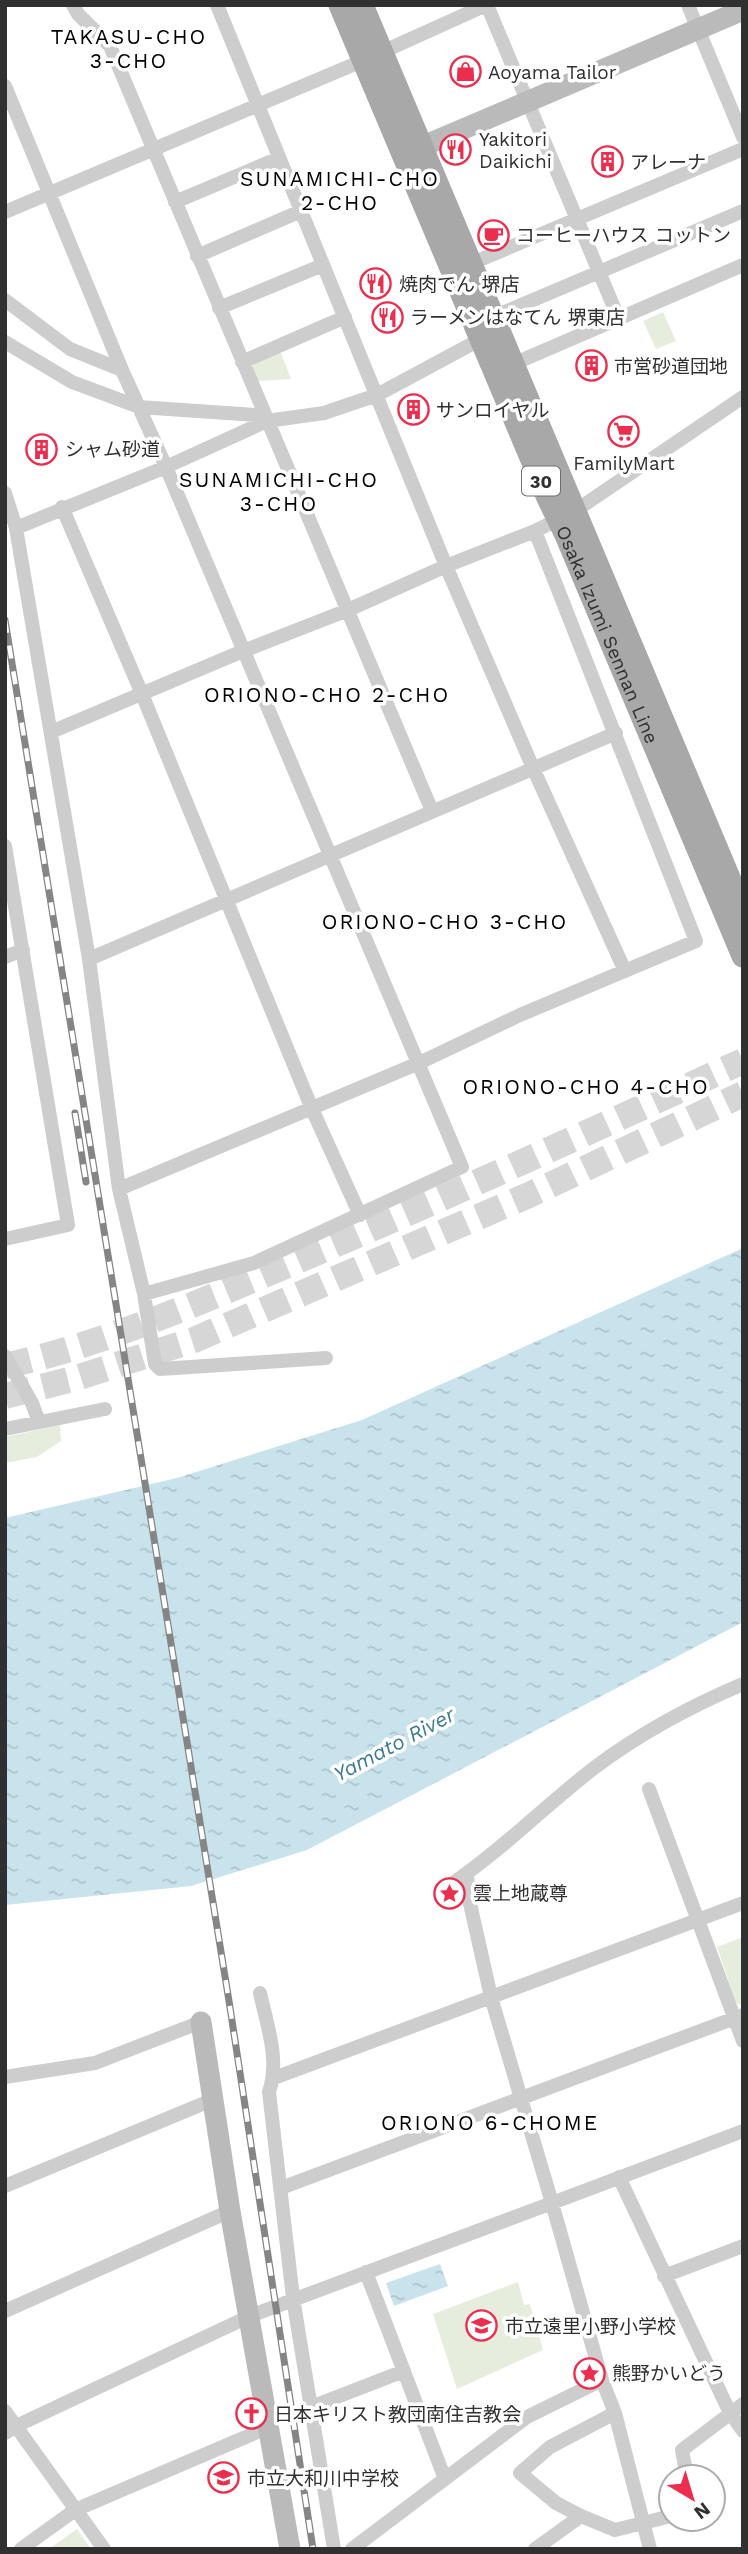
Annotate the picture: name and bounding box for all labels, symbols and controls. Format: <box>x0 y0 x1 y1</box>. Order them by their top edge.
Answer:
district label: TAKASU-CHO 3-CHO <box>51 24 207 73</box>
shop icon: Aoyama Tailor <box>448 55 482 89</box>
place label: Aoyama Tailor <box>488 61 617 84</box>
place label: Yakitori Daikichi <box>479 128 552 173</box>
restaurant icon: Yakitori Daikichi <box>439 133 473 167</box>
building icon: アレーナ <box>590 145 624 179</box>
place label: アレーナ <box>630 151 706 174</box>
district label: SUNAMICHI-CHO 2-CHO <box>240 166 440 215</box>
cafe icon: コーヒーハウス コットン <box>476 218 510 252</box>
place label: コーヒーハウス コットン <box>516 224 731 247</box>
restaurant icon: 焼肉でん 堺店 <box>359 267 393 301</box>
place label: 焼肉でん 堺店 <box>399 273 519 296</box>
restaurant icon: ラーメンはなてん 堺東店 <box>370 300 404 334</box>
place label: ラーメンはなてん 堺東店 <box>410 306 625 329</box>
building icon: 市営砂道団地 <box>574 349 608 383</box>
place label: 市営砂道団地 <box>614 355 728 378</box>
building icon: サンロイヤル <box>396 393 430 427</box>
place label: サンロイヤル <box>436 399 549 422</box>
supermarket icon: FamilyMart <box>607 415 641 449</box>
building icon: シャム砂道 <box>25 432 59 466</box>
place label: シャム砂道 <box>65 438 160 461</box>
place label: FamilyMart <box>573 452 675 475</box>
road number: 30 <box>522 466 560 495</box>
district label: SUNAMICHI-CHO 3-CHO <box>179 467 379 516</box>
street label: Osaka Izumi Sennan Line <box>552 522 664 747</box>
district label: ORIONO-CHO 2-CHO <box>204 682 450 707</box>
district label: ORIONO-CHO 3-CHO <box>322 909 568 934</box>
district label: ORIONO-CHO 4-CHO <box>462 1074 710 1099</box>
water label: Yamato River <box>329 1701 460 1786</box>
place icon: 雲上地蔵尊 <box>433 1876 467 1910</box>
place label: 雲上地蔵尊 <box>473 1882 568 1905</box>
district label: ORIONO 6-CHOME <box>381 2110 599 2135</box>
school or university icon: 市立遠里小野小学校 <box>465 2309 499 2343</box>
place label: 市立遠里小野小学校 <box>505 2315 676 2338</box>
place icon: 熊野かいどう <box>572 2356 606 2390</box>
place label: 熊野かいどう <box>612 2362 726 2385</box>
church icon: 日本キリスト教団南住吉教会 <box>234 2397 268 2431</box>
place label: 日本キリスト教団南住吉教会 <box>274 2403 521 2426</box>
school or university icon: 市立大和川中学校 <box>207 2461 241 2495</box>
north arrow <box>657 2463 727 2533</box>
place label: 市立大和川中学校 <box>247 2467 399 2490</box>
text: N <box>690 2498 715 2524</box>

